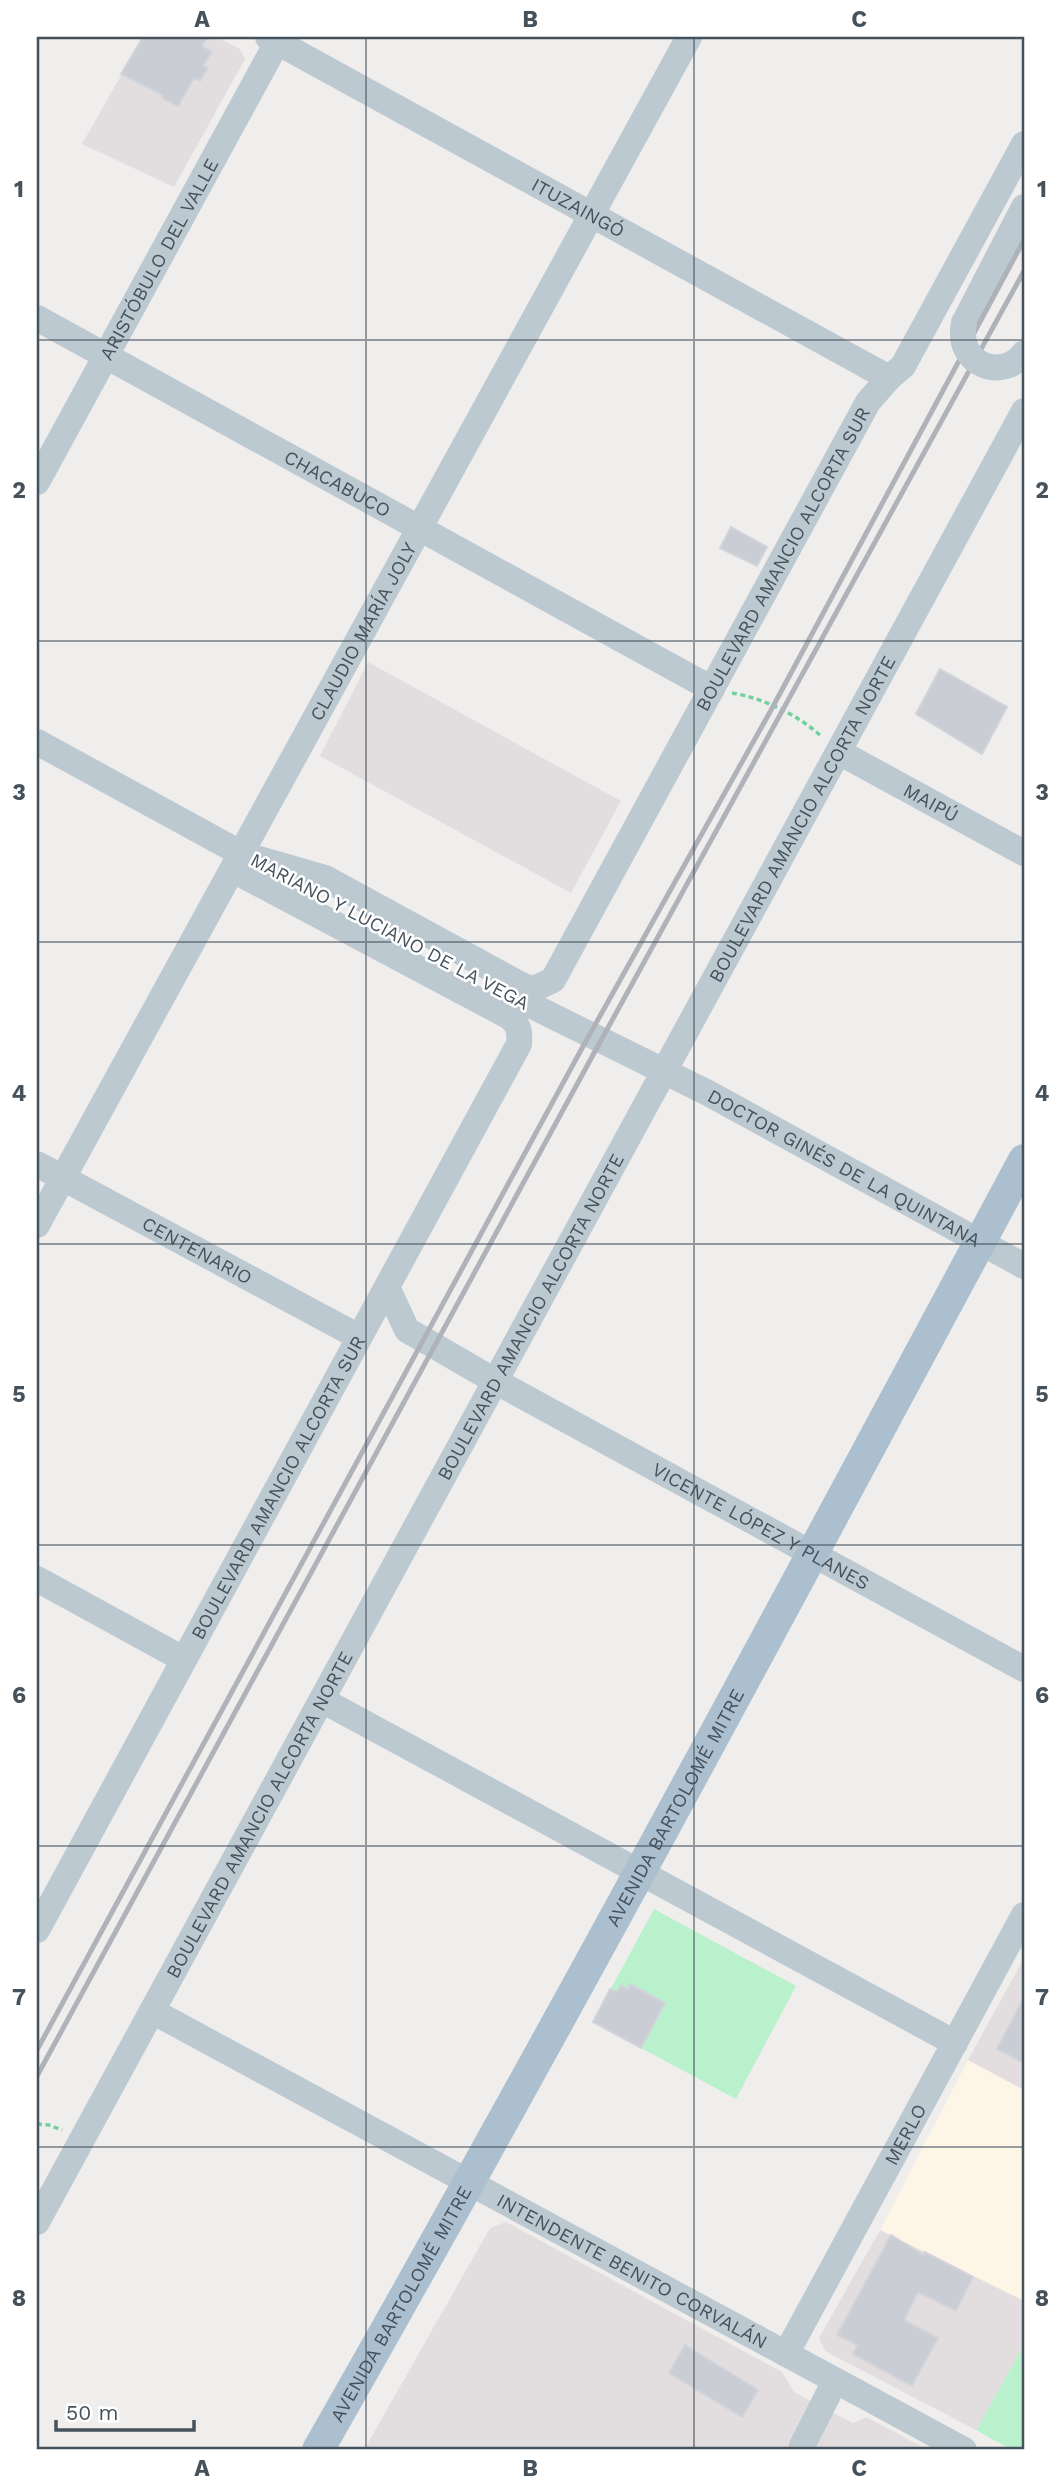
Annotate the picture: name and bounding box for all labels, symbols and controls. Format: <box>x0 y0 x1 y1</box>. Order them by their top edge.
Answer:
text: A <box>194 6 210 33</box>
text: B <box>522 6 538 33</box>
text: C <box>851 6 867 33</box>
street label: ARISTÓBULO DEL VALLE <box>95 154 224 364</box>
street label: ITUZAINGÓ <box>528 173 629 243</box>
text: 1 <box>14 176 24 203</box>
text: 1 <box>1037 176 1047 203</box>
street label: BOULEVARD AMANCIO ALCORTA SUR <box>691 403 875 715</box>
street label: CHACABUCO <box>280 445 395 522</box>
text: 2 <box>12 477 26 504</box>
text: 2 <box>1035 477 1049 504</box>
street label: CLAUDIO MARÍA JOLY <box>305 538 421 725</box>
street label: BOULEVARD AMANCIO ALCORTA NORTE <box>704 652 900 986</box>
street label: MAIPÚ <box>899 778 963 827</box>
text: 3 <box>12 779 26 806</box>
text: 3 <box>1035 779 1049 806</box>
street label: MARIANO Y LUCIANO DE LA VEGA <box>247 848 533 1015</box>
text: 4 <box>12 1080 27 1107</box>
text: 4 <box>1035 1080 1050 1107</box>
street label: DOCTOR GINÉS DE LA QUINTANA <box>704 1084 985 1252</box>
street label: BOULEVARD AMANCIO ALCORTA NORTE <box>433 1150 629 1484</box>
street label: CENTENARIO <box>138 1212 256 1290</box>
street label: BOULEVARD AMANCIO ALCORTA SUR <box>186 1332 370 1644</box>
text: 5 <box>12 1381 26 1408</box>
text: 5 <box>1035 1381 1049 1408</box>
street label: VICENTE LÓPEZ Y PLANES <box>648 1458 873 1595</box>
street label: BOULEVARD AMANCIO ALCORTA NORTE <box>161 1648 358 1982</box>
text: 6 <box>12 1682 26 1709</box>
text: 6 <box>1035 1682 1049 1709</box>
street label: AVENIDA BARTOLOMÉ MITRE <box>601 1685 749 1931</box>
text: 7 <box>12 1984 26 2011</box>
text: 7 <box>1035 1984 1049 2011</box>
street label: MERLO <box>880 2100 931 2169</box>
street label: AVENIDA BARTOLOMÉ MITRE <box>325 2182 477 2426</box>
street label: INTENDENTE BENITO CORVALÁN <box>493 2189 771 2354</box>
text: 8 <box>12 2285 26 2312</box>
text: 8 <box>1035 2285 1049 2312</box>
scale bar <box>56 2389 194 2433</box>
text: 50 m <box>66 2400 118 2425</box>
text: A <box>194 2455 210 2482</box>
text: B <box>522 2455 538 2482</box>
text: C <box>851 2455 867 2482</box>

